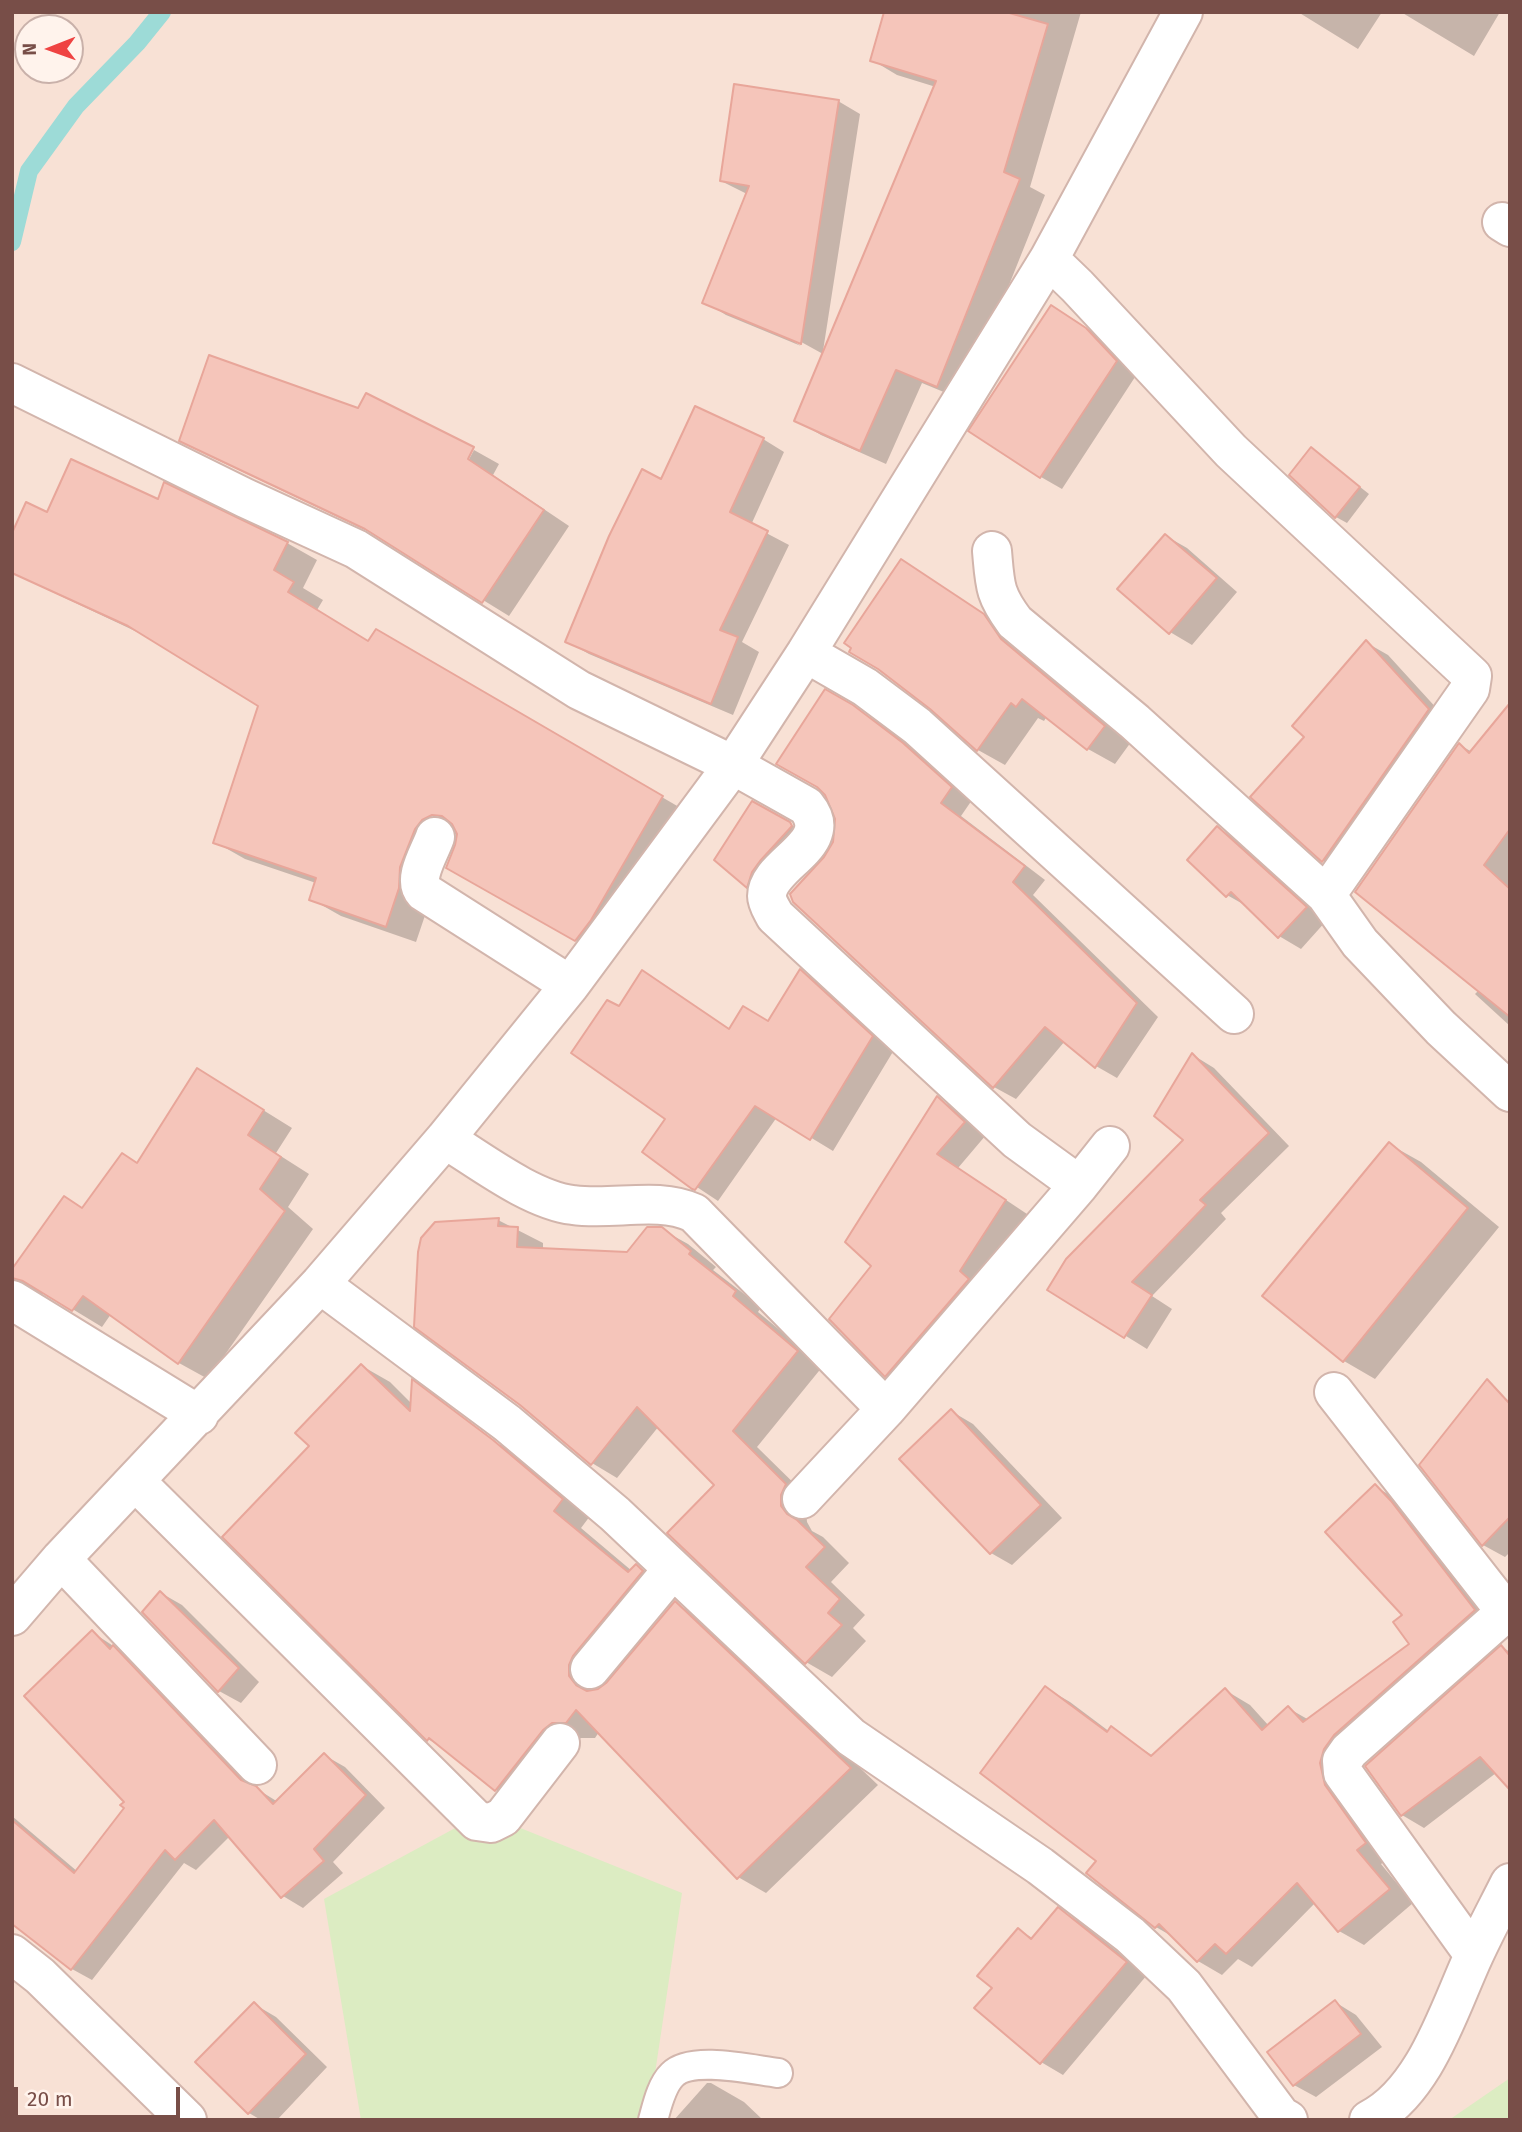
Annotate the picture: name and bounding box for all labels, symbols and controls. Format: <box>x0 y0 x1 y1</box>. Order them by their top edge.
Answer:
north arrow <box>14 14 84 84</box>
text: N <box>18 43 41 56</box>
scale bar <box>18 2072 184 2116</box>
text: 20 m <box>27 2086 73 2112</box>

